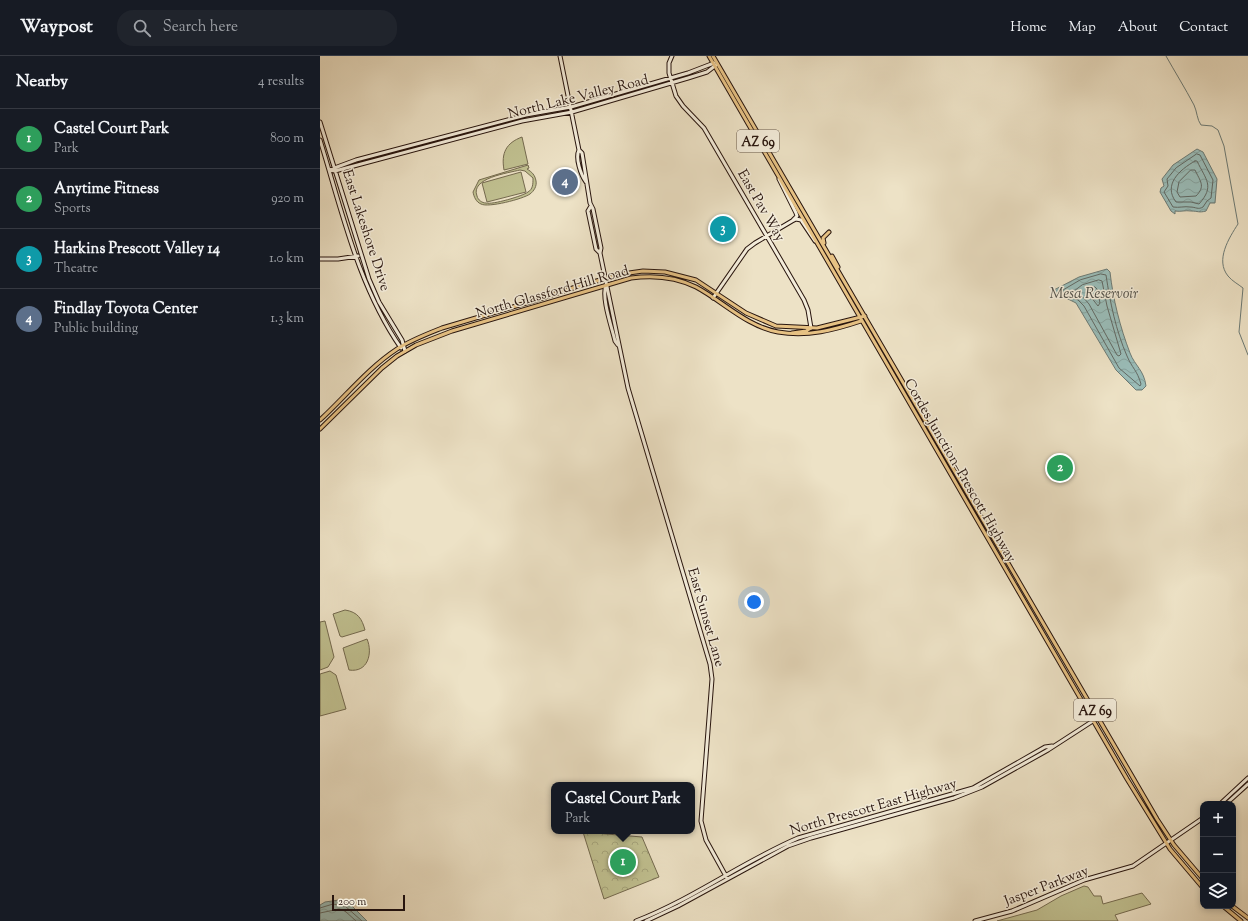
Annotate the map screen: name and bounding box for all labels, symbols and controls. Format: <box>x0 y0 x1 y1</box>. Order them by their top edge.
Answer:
search box <box>117 10 397 46</box>
text: Waypost <box>20 14 93 41</box>
icon: search <box>131 17 153 39</box>
text: Search here <box>163 17 238 38</box>
text: Home <box>1010 18 1047 38</box>
text: Map <box>1069 18 1096 38</box>
text: About <box>1118 18 1157 38</box>
text: Contact <box>1179 18 1228 38</box>
text: Nearby <box>16 70 68 94</box>
street label: North Lake Valley Road <box>506 71 651 125</box>
text: 4 results <box>258 73 304 91</box>
text: Castel Court Park <box>54 119 169 140</box>
text: 1 <box>27 130 31 148</box>
text: 800 m <box>270 130 304 148</box>
road number: AZ 69 <box>737 130 779 152</box>
text: Park <box>54 140 79 158</box>
street label: East Pav Way <box>732 166 789 246</box>
street label: East Lakeshore Drive <box>336 167 394 294</box>
pin: 4 <box>552 167 578 197</box>
text: Anytime Fitness <box>54 179 159 200</box>
text: 2 <box>26 190 32 208</box>
text: 920 m <box>271 190 304 208</box>
text: Sports <box>54 200 91 218</box>
pin: 3 <box>710 214 736 244</box>
text: Harkins Prescott Valley 14 <box>54 239 220 260</box>
text: 3 <box>26 250 32 268</box>
text: 1.0 km <box>269 250 304 268</box>
text: Theatre <box>54 260 98 278</box>
street label: North Glassford Hill Road <box>474 261 632 324</box>
water label: Mesa Reservoir <box>1050 284 1139 305</box>
text: Findlay Toyota Center <box>54 299 198 320</box>
text: 4 <box>26 310 32 328</box>
text: 1.3 km <box>270 310 304 328</box>
text: Public building <box>54 320 138 338</box>
street label: Cordes Junction–Prescott Highway <box>898 375 1020 567</box>
pin: 2 <box>1047 453 1073 483</box>
street label: East Sunset Lane <box>681 566 729 669</box>
your location <box>744 592 764 612</box>
road number: AZ 69 <box>1074 699 1116 721</box>
street label: North Prescott East Highway <box>788 774 960 841</box>
popup <box>551 782 695 834</box>
text: Castel Court Park <box>565 789 681 810</box>
map controls <box>1200 801 1236 909</box>
button: + <box>1200 801 1236 837</box>
text: Park <box>565 810 590 828</box>
button: − <box>1200 837 1236 873</box>
pin: 1 <box>610 847 636 877</box>
street label: Jasper Parkway <box>1001 862 1092 912</box>
button: layers <box>1200 873 1236 909</box>
scale bar <box>332 893 405 912</box>
text: 200 m <box>338 894 366 910</box>

